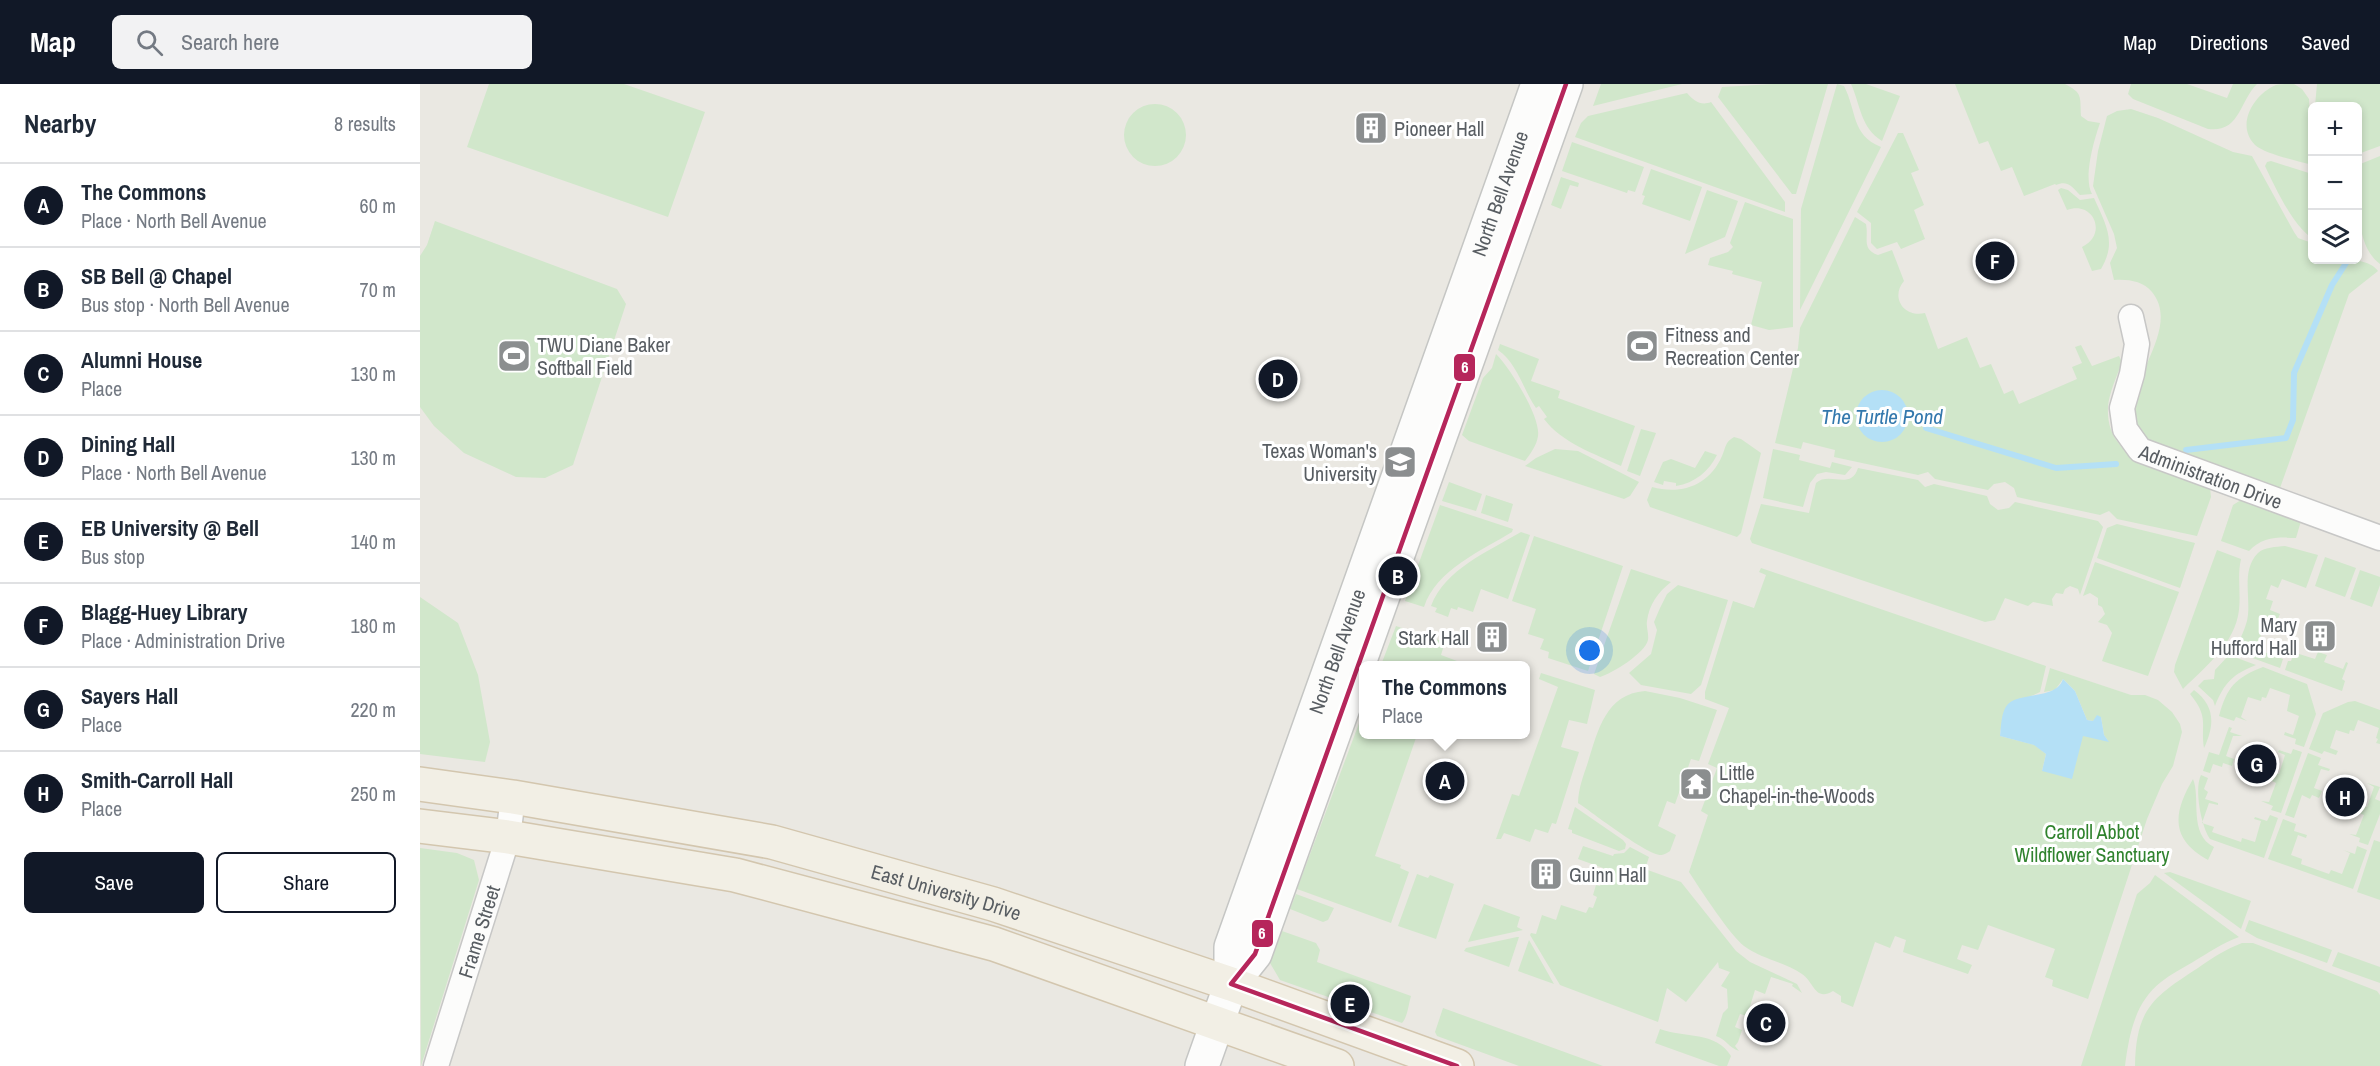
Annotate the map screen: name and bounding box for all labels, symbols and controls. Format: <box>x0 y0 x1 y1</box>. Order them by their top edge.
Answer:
search box <box>112 15 532 69</box>
text: Map <box>30 23 76 61</box>
icon: search <box>133 26 166 59</box>
text: Search here <box>181 27 279 57</box>
text: Map <box>2123 28 2157 57</box>
text: Directions <box>2190 28 2268 57</box>
text: Saved <box>2301 28 2350 57</box>
map controls <box>2308 102 2362 264</box>
button: + <box>2308 102 2362 156</box>
text: Nearby <box>24 106 96 141</box>
text: 8 results <box>334 110 396 137</box>
building icon: Pioneer Hall <box>1353 110 1389 146</box>
place label: Pioneer Hall <box>1394 115 1484 142</box>
street label: North Bell Avenue <box>1464 127 1534 260</box>
button: − <box>2308 156 2362 210</box>
text: The Commons <box>81 177 206 207</box>
text: A <box>38 192 49 219</box>
text: 60 m <box>360 192 396 219</box>
text: Place · North Bell Avenue <box>81 207 267 234</box>
button: layers <box>2308 210 2362 264</box>
pin: F <box>1976 238 2014 284</box>
text: SB Bell @ Chapel <box>81 261 232 291</box>
text: B <box>38 276 49 303</box>
text: 70 m <box>360 276 396 303</box>
text: Bus stop · North Bell Avenue <box>81 291 290 318</box>
place label: Fitness and Recreation Center <box>1665 321 1800 371</box>
sports icon: Fitness and Recreation Center <box>1624 328 1660 364</box>
place label: TWU Diane Baker Softball Field <box>537 331 671 381</box>
sports icon: TWU Diane Baker Softball Field <box>496 338 532 374</box>
text: Alumni House <box>81 345 202 375</box>
line badge: 6 <box>1453 353 1476 382</box>
pin: D <box>1258 356 1298 402</box>
text: 6 <box>1461 356 1469 378</box>
text: C <box>38 360 49 387</box>
text: 130 m <box>350 360 396 387</box>
text: Place <box>81 375 122 402</box>
water label: The Turtle Pond <box>1821 402 1943 431</box>
text: Dining Hall <box>81 429 175 459</box>
place label: Texas Woman's University <box>1262 437 1378 487</box>
street label: Administration Drive <box>2135 437 2286 515</box>
text: D <box>38 444 49 471</box>
text: 130 m <box>350 444 396 471</box>
school or university icon: Texas Woman's University <box>1382 444 1418 480</box>
text: Place · North Bell Avenue <box>81 459 267 486</box>
text: EB University @ Bell <box>81 513 259 543</box>
text: E <box>38 528 49 555</box>
text: 140 m <box>350 528 396 555</box>
text: Bus stop <box>81 543 145 570</box>
pin: B <box>1378 554 1418 598</box>
street label: North Bell Avenue <box>1302 585 1371 717</box>
text: Blagg-Huey Library <box>81 597 247 627</box>
place label: Mary Hufford Hall <box>2211 611 2298 661</box>
text: F <box>38 612 49 639</box>
text: 180 m <box>350 612 396 639</box>
building icon: Mary Hufford Hall <box>2302 618 2338 654</box>
building icon: Stark Hall <box>1474 619 1510 655</box>
place label: Stark Hall <box>1398 624 1469 651</box>
text: Place · Administration Drive <box>81 627 285 654</box>
your location <box>1575 636 1604 665</box>
popup <box>1359 661 1530 739</box>
text: The Commons <box>1382 672 1507 702</box>
text: Sayers Hall <box>81 681 178 711</box>
text: G <box>37 696 50 723</box>
text: 220 m <box>350 696 396 723</box>
text: Place <box>1382 702 1423 729</box>
text: Place <box>81 711 122 738</box>
pin: G <box>2238 742 2276 786</box>
pin: A <box>1426 758 1464 804</box>
place label: Little Chapel-in-the-Woods <box>1719 759 1875 809</box>
text: Smith-Carroll Hall <box>81 765 233 795</box>
temple icon: Little Chapel-in-the-Woods <box>1678 766 1714 802</box>
pin: H <box>2326 774 2364 820</box>
text: H <box>38 780 49 807</box>
text: 250 m <box>350 780 396 807</box>
text: Place <box>81 795 122 822</box>
park label: Carroll Abbot Wildflower Sanctuary <box>2015 818 2170 868</box>
button: Save <box>24 852 204 913</box>
button: Share <box>216 852 396 913</box>
building icon: Guinn Hall <box>1528 856 1564 892</box>
street label: East University Drive <box>868 857 1025 926</box>
place label: Guinn Hall <box>1569 861 1646 888</box>
street label: Frame Street <box>451 881 506 981</box>
line badge: 6 <box>1251 919 1274 948</box>
text: 6 <box>1258 922 1266 944</box>
pin: E <box>1330 982 1370 1026</box>
pin: C <box>1746 1000 1786 1046</box>

